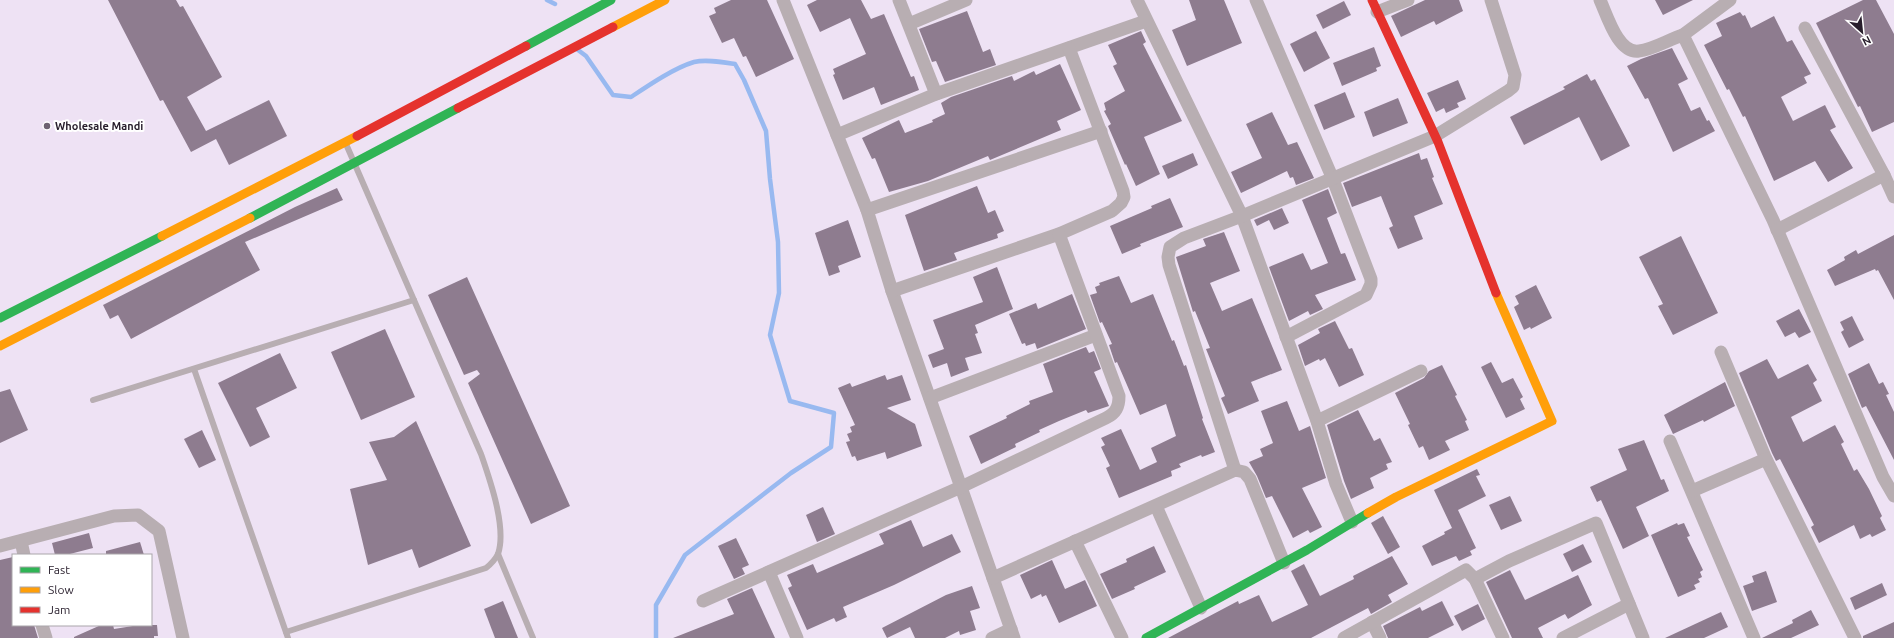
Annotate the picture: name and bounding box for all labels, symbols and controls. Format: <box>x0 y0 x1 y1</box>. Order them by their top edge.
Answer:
north arrow <box>1842 12 1882 52</box>
text: N <box>1860 34 1873 48</box>
place label: Wholesale Mandi <box>55 120 143 132</box>
marker: Wholesale Mandi <box>42 121 52 131</box>
legend <box>12 554 152 626</box>
text: Fast <box>48 563 70 576</box>
text: Slow <box>48 583 74 596</box>
text: Jam <box>48 603 70 616</box>

